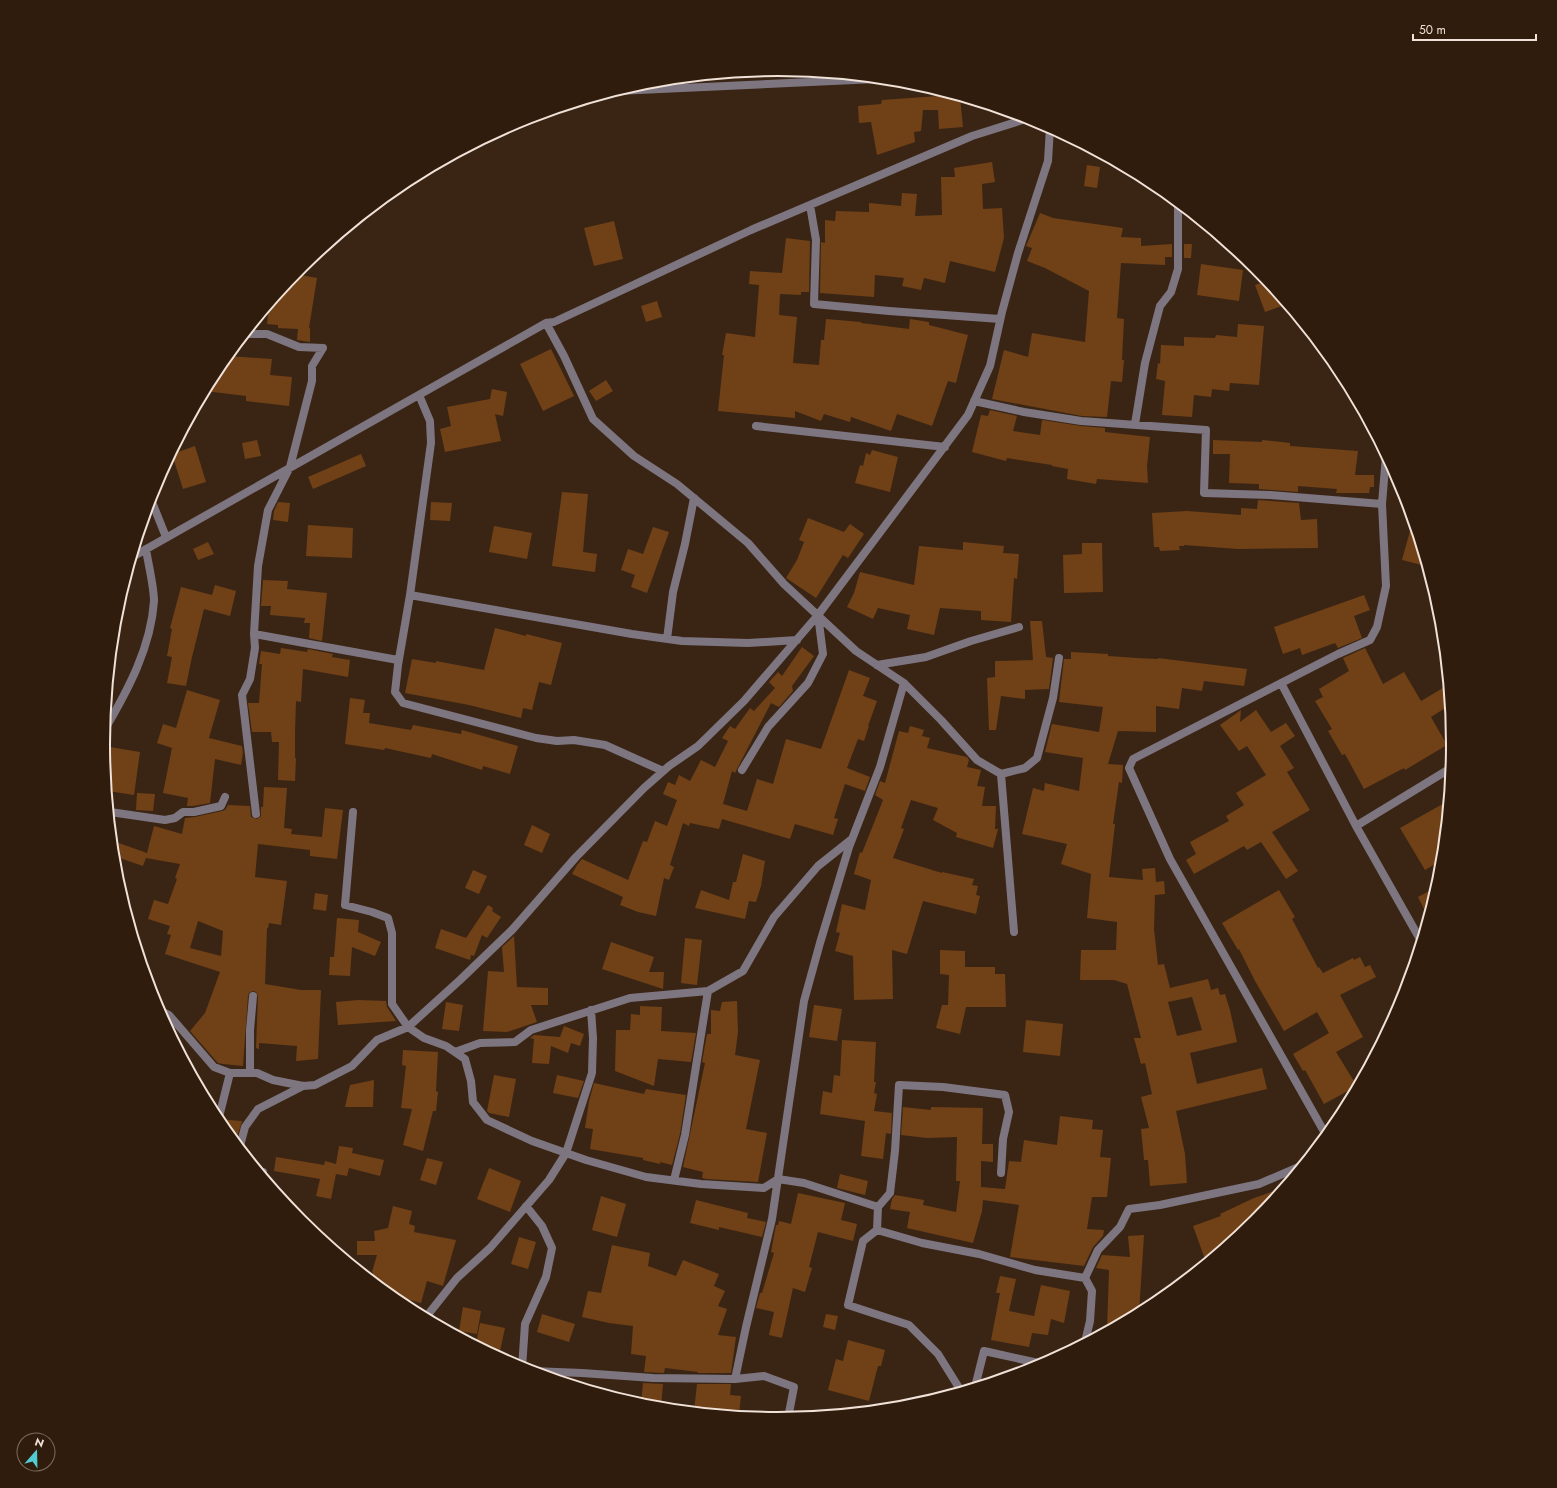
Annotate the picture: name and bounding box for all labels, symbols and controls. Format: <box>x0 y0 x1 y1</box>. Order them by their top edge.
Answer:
scale bar <box>1413 16 1536 42</box>
text: 50 m <box>1419 21 1446 39</box>
north arrow <box>16 1432 56 1472</box>
text: N <box>33 1434 46 1452</box>

